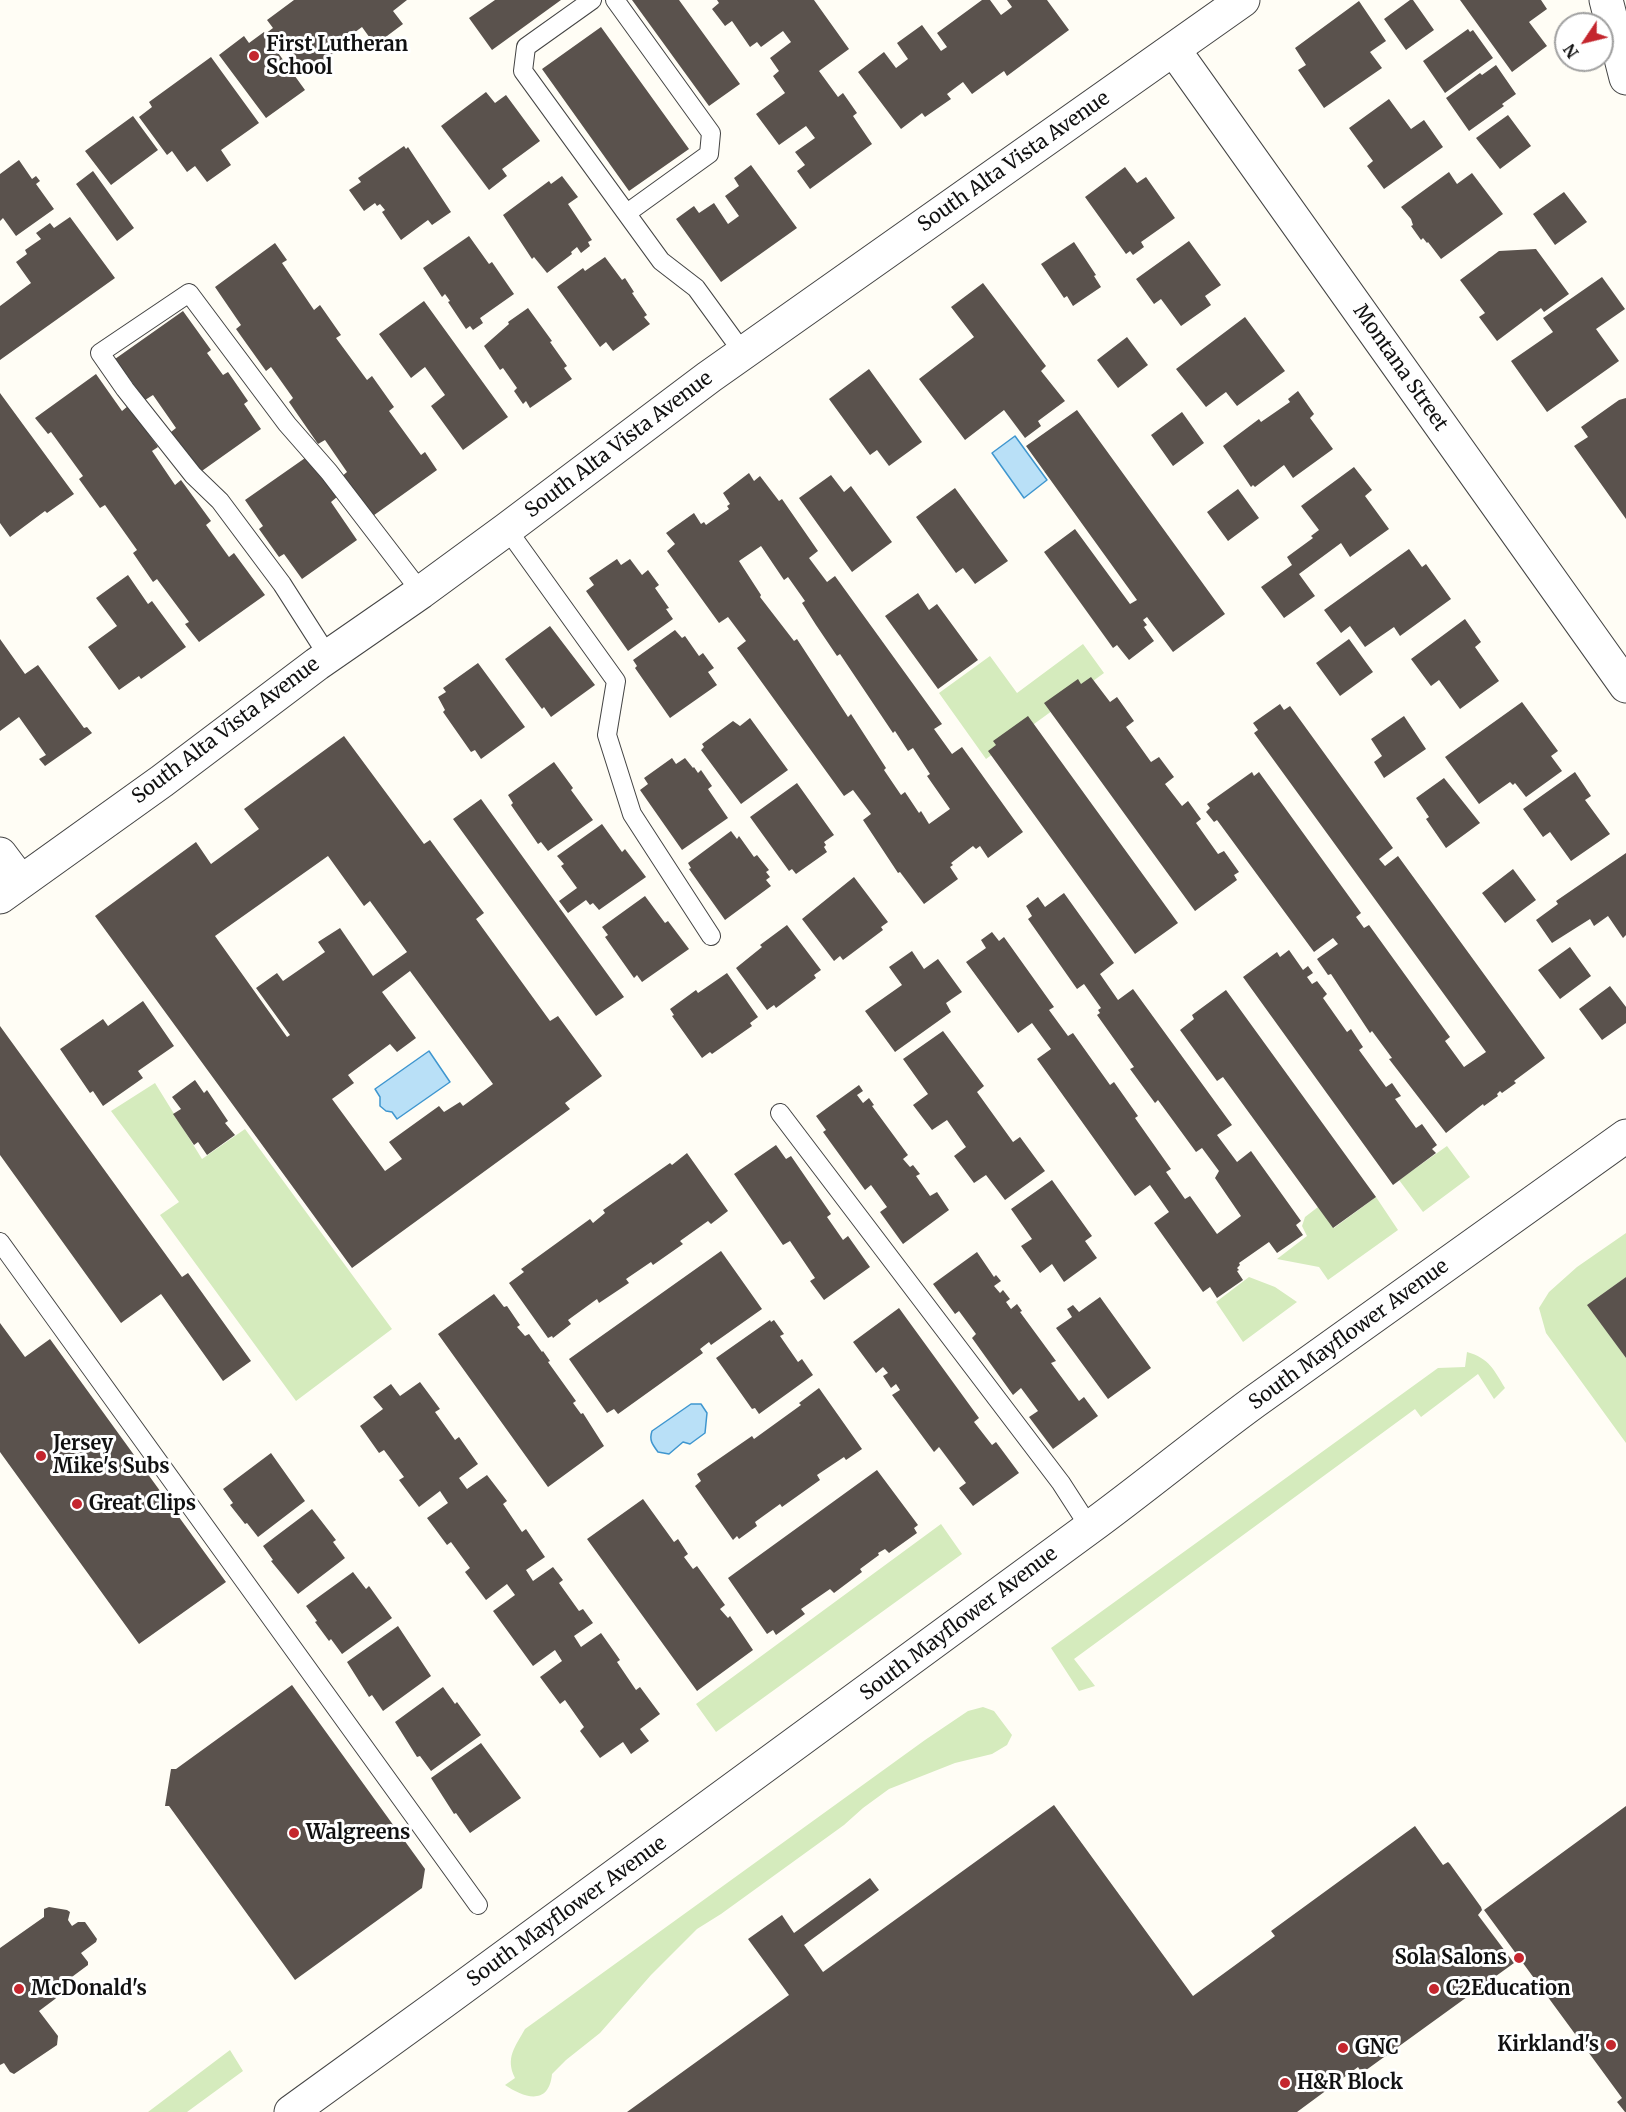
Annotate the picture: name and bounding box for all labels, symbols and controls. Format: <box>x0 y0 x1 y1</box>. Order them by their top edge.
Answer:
north arrow <box>1554 12 1614 72</box>
place label: First Lutheran School <box>266 33 408 80</box>
text: N <box>1559 40 1583 62</box>
marker: First Lutheran School <box>247 49 261 63</box>
street label: South Alta Vista Avenue <box>914 87 1114 237</box>
street label: Montana Street <box>1347 300 1453 436</box>
street label: South Alta Vista Avenue <box>521 367 717 523</box>
street label: South Alta Vista Avenue <box>128 653 324 809</box>
street label: South Mayflower Avenue <box>1245 1255 1453 1415</box>
place label: Jersey Mike's Subs <box>53 1432 170 1479</box>
marker: Jersey Mike's Subs <box>34 1449 48 1463</box>
place label: Great Clips <box>89 1492 196 1516</box>
marker: Great Clips <box>70 1497 84 1511</box>
street label: South Mayflower Avenue <box>856 1542 1062 1706</box>
place label: Walgreens <box>306 1821 410 1845</box>
marker: Walgreens <box>287 1826 301 1840</box>
street label: South Mayflower Avenue <box>463 1832 671 1992</box>
place label: Sola Salons <box>1394 1946 1507 1970</box>
marker: Sola Salons <box>1512 1951 1526 1965</box>
place label: McDonald's <box>31 1977 147 2001</box>
place label: C2Education <box>1446 1977 1571 2001</box>
marker: McDonald's <box>12 1982 26 1996</box>
marker: C2Education <box>1427 1982 1441 1996</box>
place label: Kirkland's <box>1497 2033 1599 2057</box>
place label: GNC <box>1355 2036 1399 2060</box>
marker: Kirkland's <box>1604 2038 1618 2052</box>
marker: GNC <box>1336 2041 1350 2055</box>
place label: H&R Block <box>1297 2071 1403 2095</box>
marker: H&R Block <box>1278 2076 1292 2090</box>

